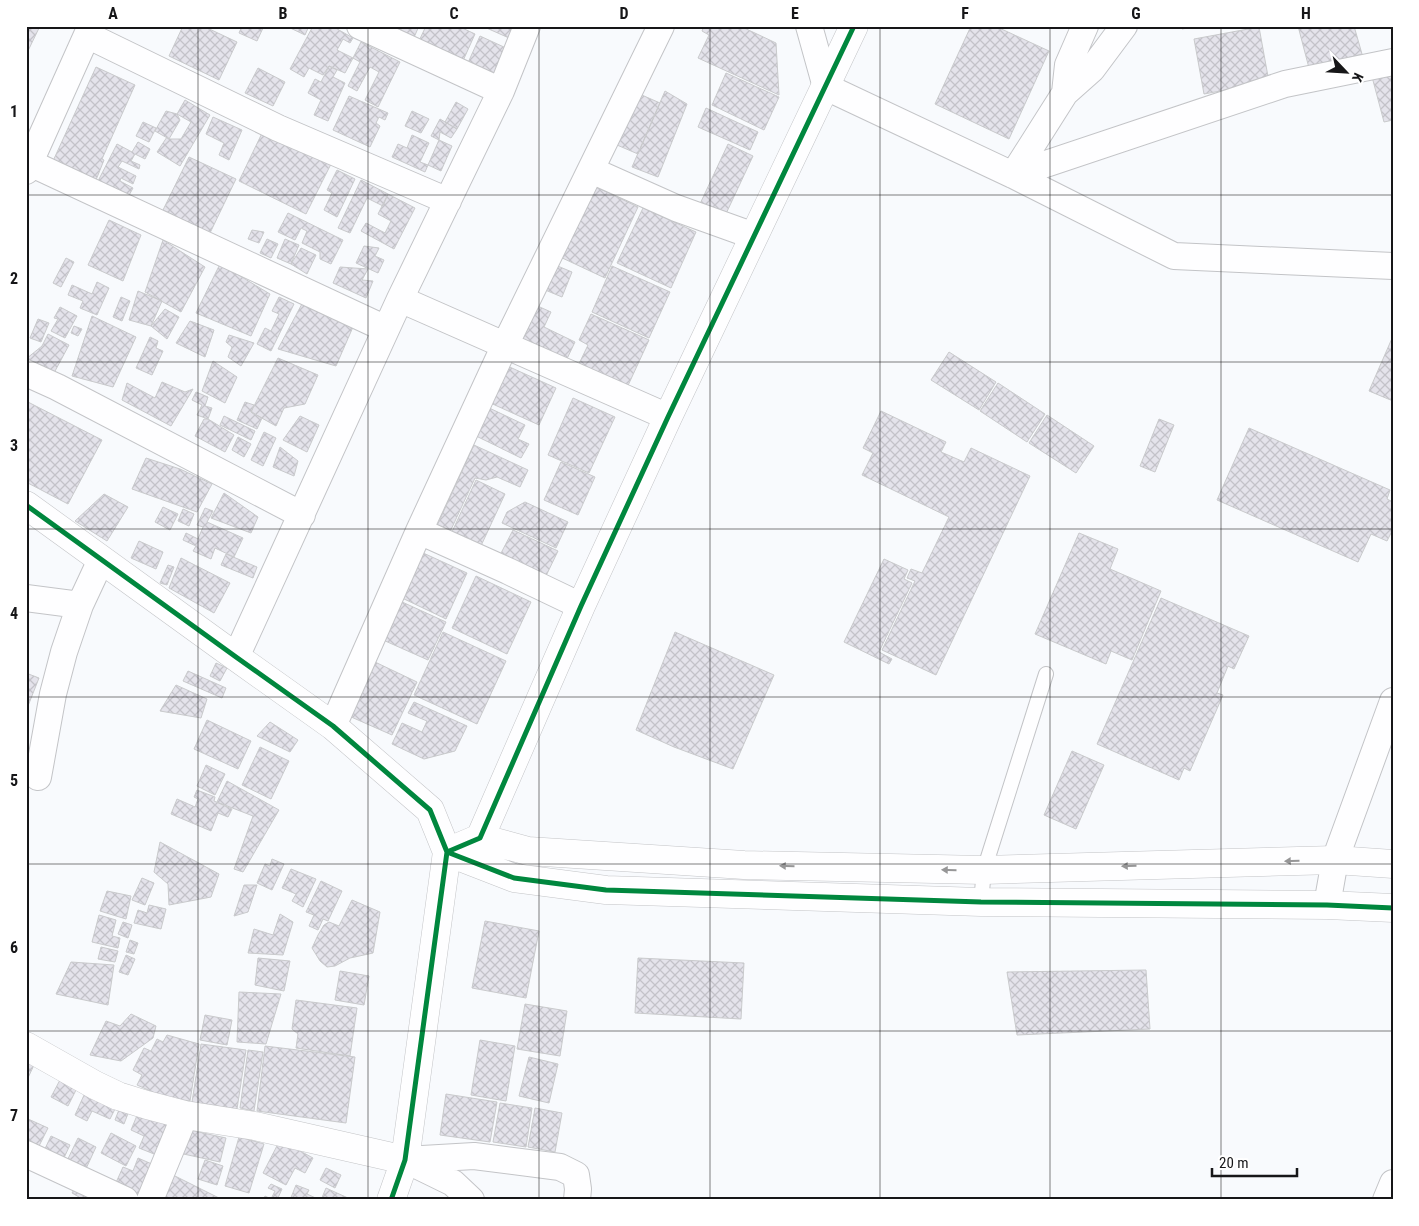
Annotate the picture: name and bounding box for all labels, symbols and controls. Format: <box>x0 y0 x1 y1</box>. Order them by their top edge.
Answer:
text: A <box>108 4 118 23</box>
text: B <box>279 4 288 23</box>
text: C <box>449 4 459 23</box>
text: D <box>619 4 629 23</box>
text: E <box>791 4 799 23</box>
text: F <box>961 4 969 23</box>
text: G <box>1131 4 1141 23</box>
text: H <box>1301 4 1311 23</box>
north arrow <box>1322 48 1372 98</box>
text: K <box>1349 71 1367 85</box>
text: 1 <box>10 102 18 121</box>
text: 2 <box>10 269 18 288</box>
text: 3 <box>10 436 18 455</box>
text: 4 <box>10 604 18 623</box>
text: 5 <box>10 771 18 790</box>
one-way arrow <box>1283 857 1299 865</box>
one-way arrow <box>779 862 795 870</box>
one-way arrow <box>1121 862 1137 870</box>
one-way arrow <box>941 865 957 873</box>
text: 6 <box>10 938 18 957</box>
text: 7 <box>10 1106 18 1125</box>
scale bar <box>1212 1146 1296 1178</box>
text: 20 m <box>1219 1154 1249 1172</box>

